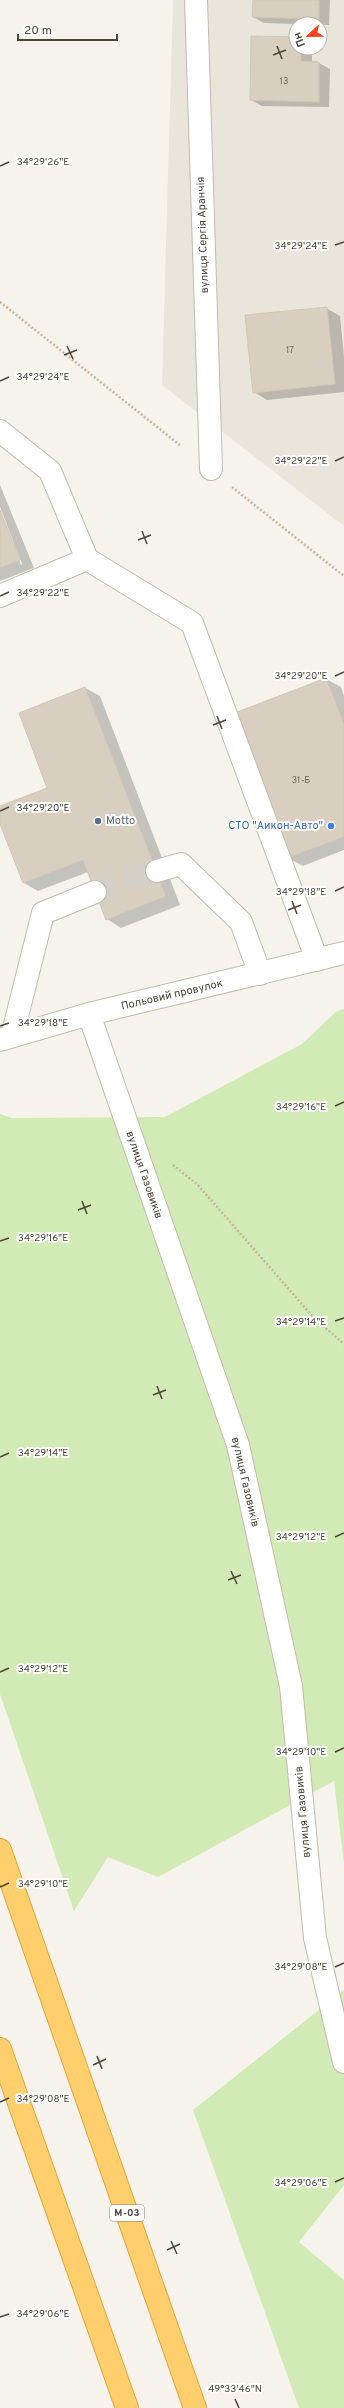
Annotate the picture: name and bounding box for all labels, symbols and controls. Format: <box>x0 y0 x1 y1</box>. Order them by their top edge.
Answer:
scale bar <box>18 16 117 42</box>
north arrow <box>288 16 328 56</box>
text: 20 m <box>24 23 52 39</box>
text: Пн <box>290 30 309 49</box>
house number: 13 <box>280 76 288 87</box>
text: 34°29'26"E <box>17 156 69 169</box>
street label: вулиця Сергія Аранчія <box>194 176 212 294</box>
text: 34°29'24"E <box>275 240 327 253</box>
house number: 17 <box>286 345 294 356</box>
text: 34°29'24"E <box>17 371 69 384</box>
text: 34°29'22"E <box>275 455 327 468</box>
text: 34°29'22"E <box>17 587 69 600</box>
text: 34°29'20"E <box>274 670 328 683</box>
house number: 31-Б <box>292 775 310 786</box>
text: 34°29'20"E <box>16 802 70 815</box>
place label: Motto <box>106 814 135 828</box>
marker: Motto <box>93 816 103 826</box>
place label: СТО "Аикон-Авто" <box>228 819 323 833</box>
marker: СТО "Аикон-Авто" <box>326 821 336 831</box>
text: 34°29'18"E <box>276 886 326 899</box>
street label: Польовий провулок <box>120 976 224 1014</box>
text: 34°29'18"E <box>18 1017 68 1030</box>
text: 34°29'16"E <box>276 1101 326 1114</box>
street label: вулиця Газовиків <box>122 1129 166 1221</box>
text: 34°29'16"E <box>18 1232 68 1245</box>
text: 34°29'14"E <box>276 1316 326 1329</box>
street label: вулиця Газовиків <box>228 1436 262 1528</box>
text: 34°29'14"E <box>18 1447 68 1460</box>
text: 34°29'12"E <box>276 1531 326 1544</box>
text: 34°29'12"E <box>18 1663 68 1676</box>
text: 34°29'10"E <box>276 1746 326 1759</box>
street label: вулиця Газовиків <box>292 1766 314 1858</box>
text: 34°29'10"E <box>18 1878 68 1891</box>
text: 34°29'08"E <box>274 1961 328 1974</box>
text: 34°29'08"E <box>16 2093 70 2106</box>
text: 34°29'06"E <box>275 2177 327 2190</box>
road number: М-03 <box>110 2205 144 2221</box>
text: 34°29'06"E <box>17 2308 69 2321</box>
text: 49°33'46"N <box>208 2383 262 2396</box>

